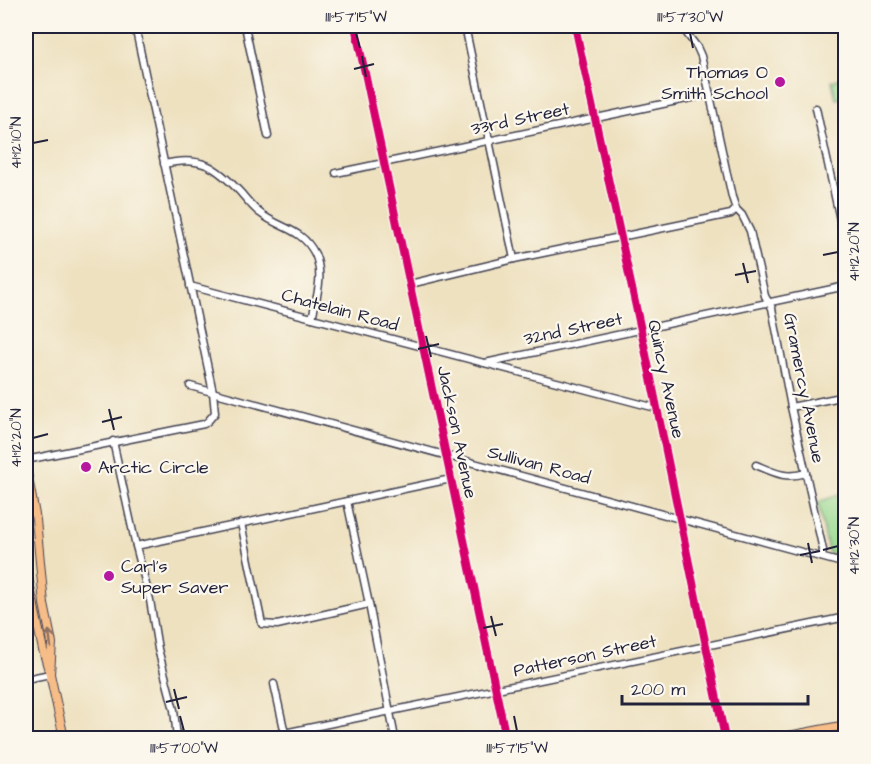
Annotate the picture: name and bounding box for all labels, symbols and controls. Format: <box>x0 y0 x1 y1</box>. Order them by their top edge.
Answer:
text: 111°57'15"W <box>325 7 387 28</box>
text: 111°57'30"W <box>657 7 723 28</box>
place label: Thomas O Smith School <box>661 60 768 106</box>
marker: Thomas O Smith School <box>773 75 787 89</box>
street label: 33rd Street <box>468 96 572 142</box>
text: 41°12'10"N <box>6 117 27 169</box>
text: 41°12'20"N <box>844 222 865 282</box>
street label: Chatelain Road <box>279 282 401 338</box>
street label: 32nd Street <box>521 306 625 352</box>
street label: Gramercy Avenue <box>776 311 831 466</box>
street label: Quincy Avenue <box>640 317 691 441</box>
street label: Jackson Avenue <box>431 363 483 501</box>
text: 41°12'20"N <box>6 408 27 468</box>
street label: Sullivan Road <box>485 439 593 491</box>
place label: Arctic Circle <box>98 455 209 480</box>
marker: Arctic Circle <box>79 460 93 474</box>
text: 41°12'30"N <box>844 517 865 575</box>
place label: Carl's Super Saver <box>121 554 228 600</box>
marker: Carl's Super Saver <box>102 569 116 583</box>
street label: Patterson Street <box>511 628 660 683</box>
one-way arrow <box>45 629 56 649</box>
scale bar <box>622 668 808 706</box>
text: 200 m <box>631 677 685 702</box>
text: 111°57'00"W <box>150 738 218 759</box>
text: 111°57'15"W <box>486 738 548 759</box>

